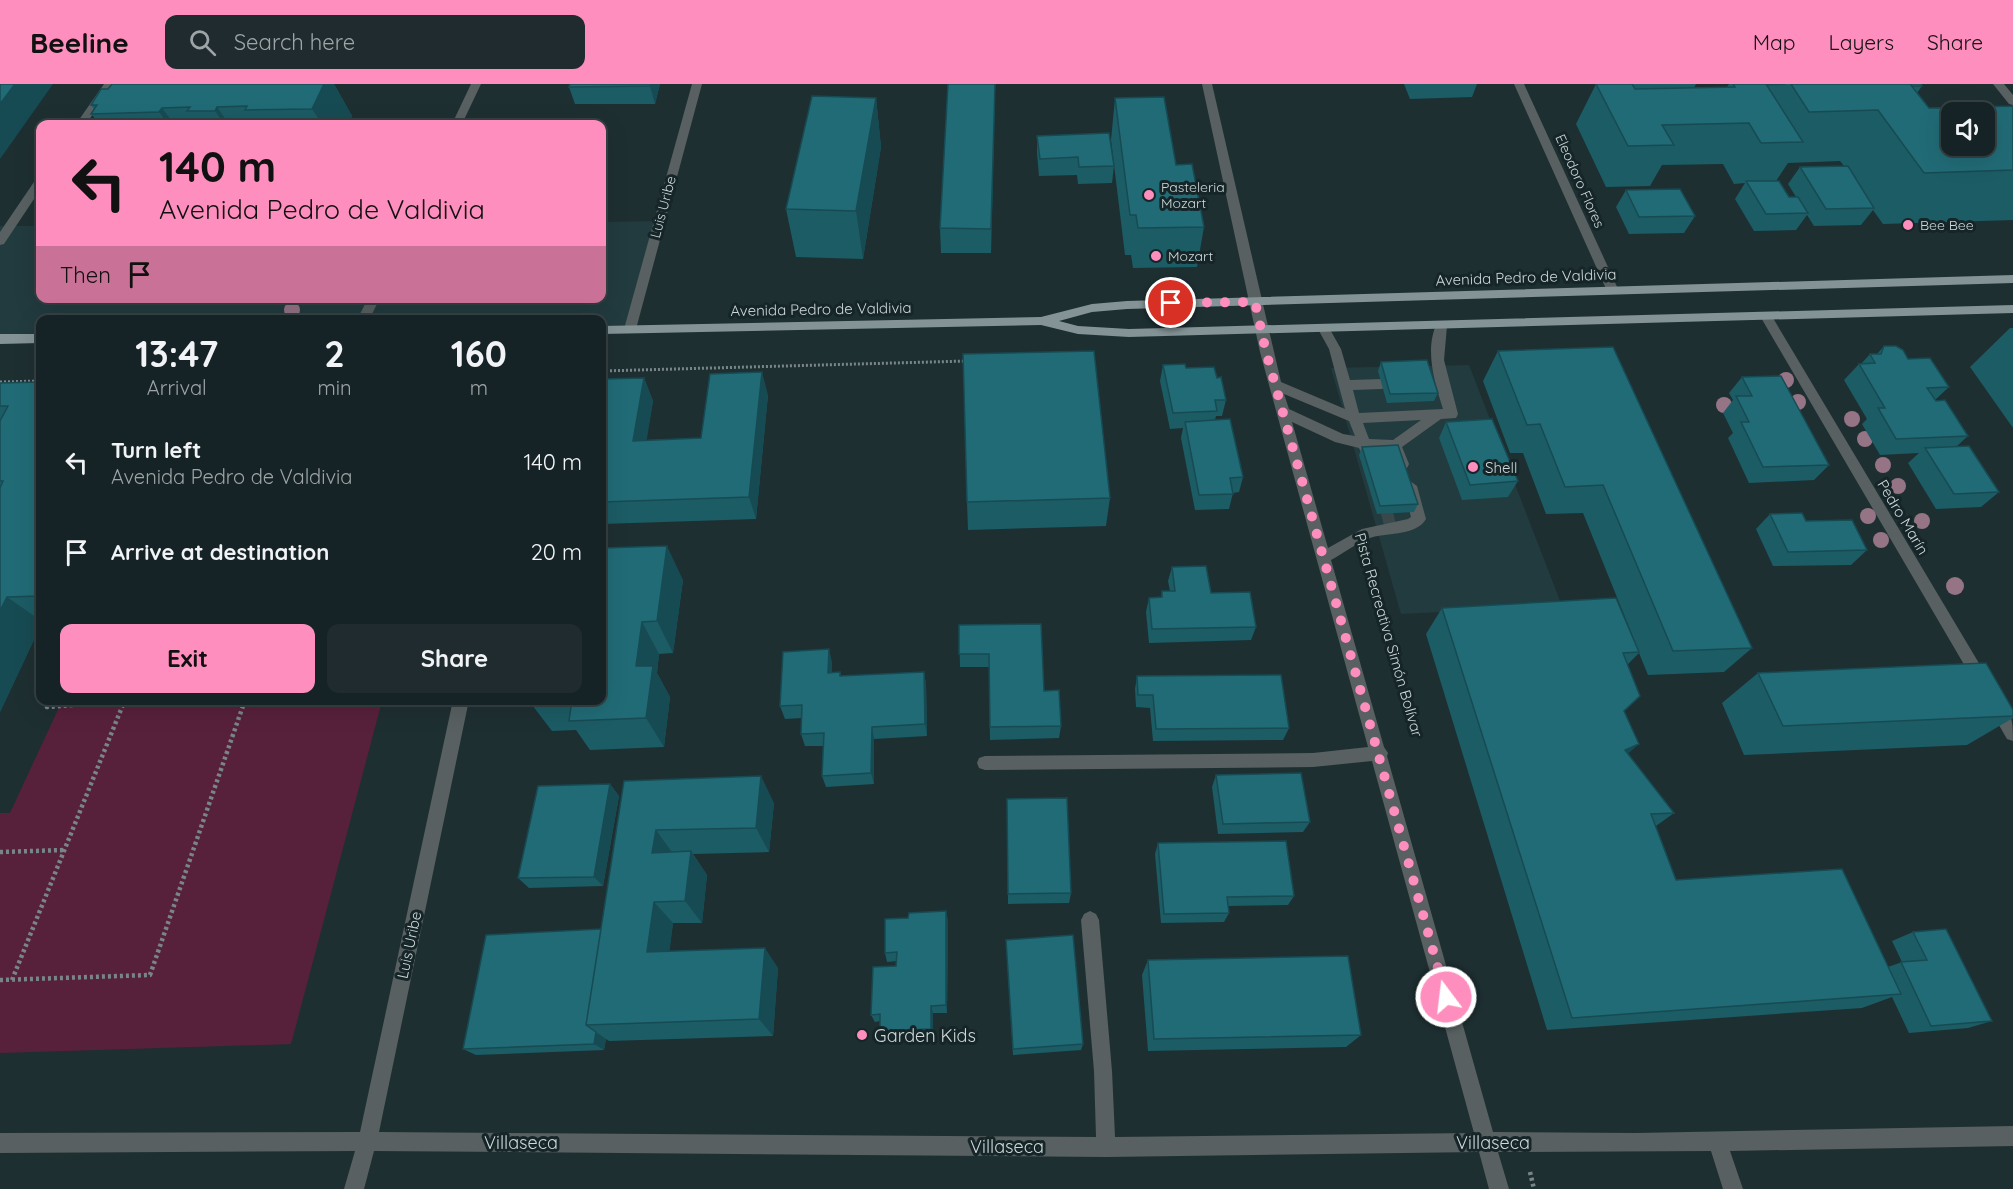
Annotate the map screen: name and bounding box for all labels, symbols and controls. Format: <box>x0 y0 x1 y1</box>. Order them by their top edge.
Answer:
search box <box>165 15 585 69</box>
text: Beeline <box>30 25 129 60</box>
icon: search <box>186 26 219 59</box>
text: Search here <box>234 28 355 56</box>
text: Map <box>1753 29 1796 55</box>
text: Layers <box>1829 29 1894 55</box>
text: Share <box>1927 29 1983 55</box>
map controls <box>1941 102 1995 156</box>
button: sound <box>1941 102 1995 156</box>
street label: Eleodoro Flores <box>1551 131 1609 231</box>
text: 140 m <box>159 140 276 193</box>
icon: left <box>60 144 138 222</box>
street label: Luis Uribe <box>646 174 680 240</box>
place label: Pasteleria Mozart <box>1161 178 1225 212</box>
marker: Pasteleria Mozart <box>1142 188 1156 202</box>
text: Avenida Pedro de Valdivia <box>159 192 485 226</box>
place label: Bee Bee <box>1920 216 1974 234</box>
marker: Bee Bee <box>1901 218 1915 232</box>
place label: Mozart <box>1168 247 1213 265</box>
marker: Mozart <box>1149 249 1163 263</box>
icon: arrive <box>123 258 156 291</box>
text: Then <box>60 261 111 289</box>
street label: Avenida Pedro de Valdivia <box>1435 264 1617 290</box>
pin <box>1145 277 1196 328</box>
icon: arrive <box>1154 286 1187 319</box>
street label: Avenida Pedro de Valdivia <box>730 298 912 320</box>
text: 13:47 <box>135 331 218 376</box>
text: 2 <box>324 331 345 376</box>
text: 160 <box>451 331 507 376</box>
text: Arrival <box>147 375 207 400</box>
text: min <box>317 375 352 400</box>
text: m <box>470 375 488 400</box>
text: Turn left <box>111 436 201 464</box>
icon: left <box>60 446 93 479</box>
text: 140 m <box>523 448 582 476</box>
place label: Shell <box>1485 458 1517 477</box>
marker: Shell <box>1466 460 1480 474</box>
text: Avenida Pedro de Valdivia <box>111 464 352 489</box>
street label: Pedro Marín <box>1873 476 1933 558</box>
street label: Pista Recreativa Simón Bolívar <box>1351 531 1427 739</box>
icon: arrive <box>60 536 93 569</box>
text: Arrive at destination <box>111 538 329 566</box>
text: 20 m <box>531 538 582 566</box>
button: Exit <box>60 624 315 693</box>
button: Share <box>327 624 582 693</box>
street label: Luis Uribe <box>393 910 425 980</box>
position arrow <box>1414 965 1478 1029</box>
place label: Garden Kids <box>874 1024 976 1047</box>
marker: Garden Kids <box>855 1028 869 1042</box>
street label: Villaseca <box>484 1131 558 1154</box>
street label: Villaseca <box>1456 1131 1530 1154</box>
street label: Villaseca <box>970 1135 1044 1158</box>

